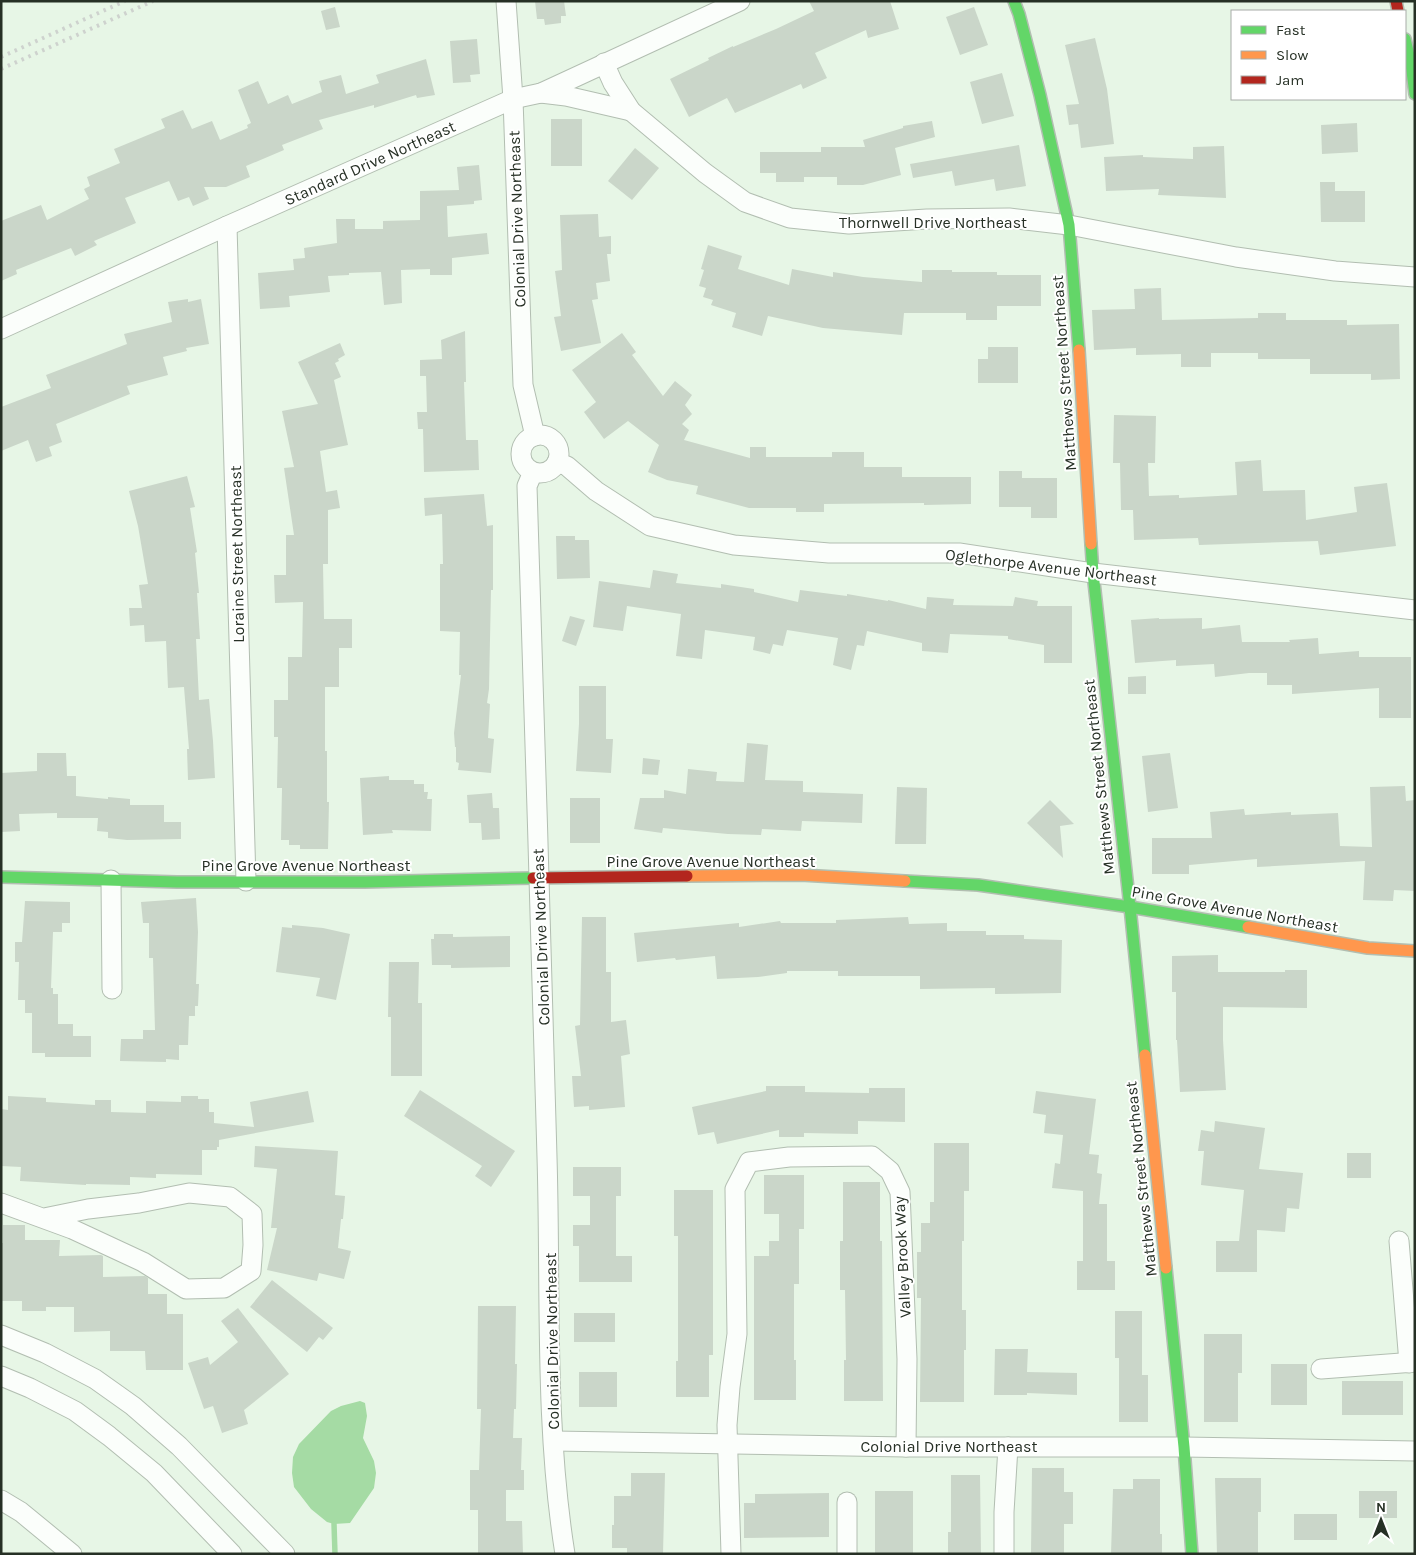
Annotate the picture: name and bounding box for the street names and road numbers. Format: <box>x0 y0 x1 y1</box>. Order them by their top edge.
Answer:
street label: Standard Drive Northeast <box>282 117 458 209</box>
street label: Colonial Drive Northeast <box>504 130 530 308</box>
street label: Thornwell Drive Northeast <box>839 213 1027 232</box>
street label: Matthews Street Northeast <box>1048 274 1080 472</box>
street label: Loraine Street Northeast <box>226 465 248 643</box>
street label: Oglethorpe Avenue Northeast <box>944 545 1158 589</box>
street label: Matthews Street Northeast <box>1079 678 1119 876</box>
street label: Colonial Drive Northeast <box>528 848 554 1026</box>
street label: Pine Grove Avenue Northeast <box>606 852 816 871</box>
street label: Pine Grove Avenue Northeast <box>201 856 411 875</box>
street label: Pine Grove Avenue Northeast <box>1130 881 1340 937</box>
street label: Matthews Street Northeast <box>1121 1080 1161 1278</box>
street label: Valley Brook Way <box>889 1195 915 1318</box>
street label: Colonial Drive Northeast <box>541 1252 563 1430</box>
street label: Colonial Drive Northeast <box>860 1437 1038 1456</box>

